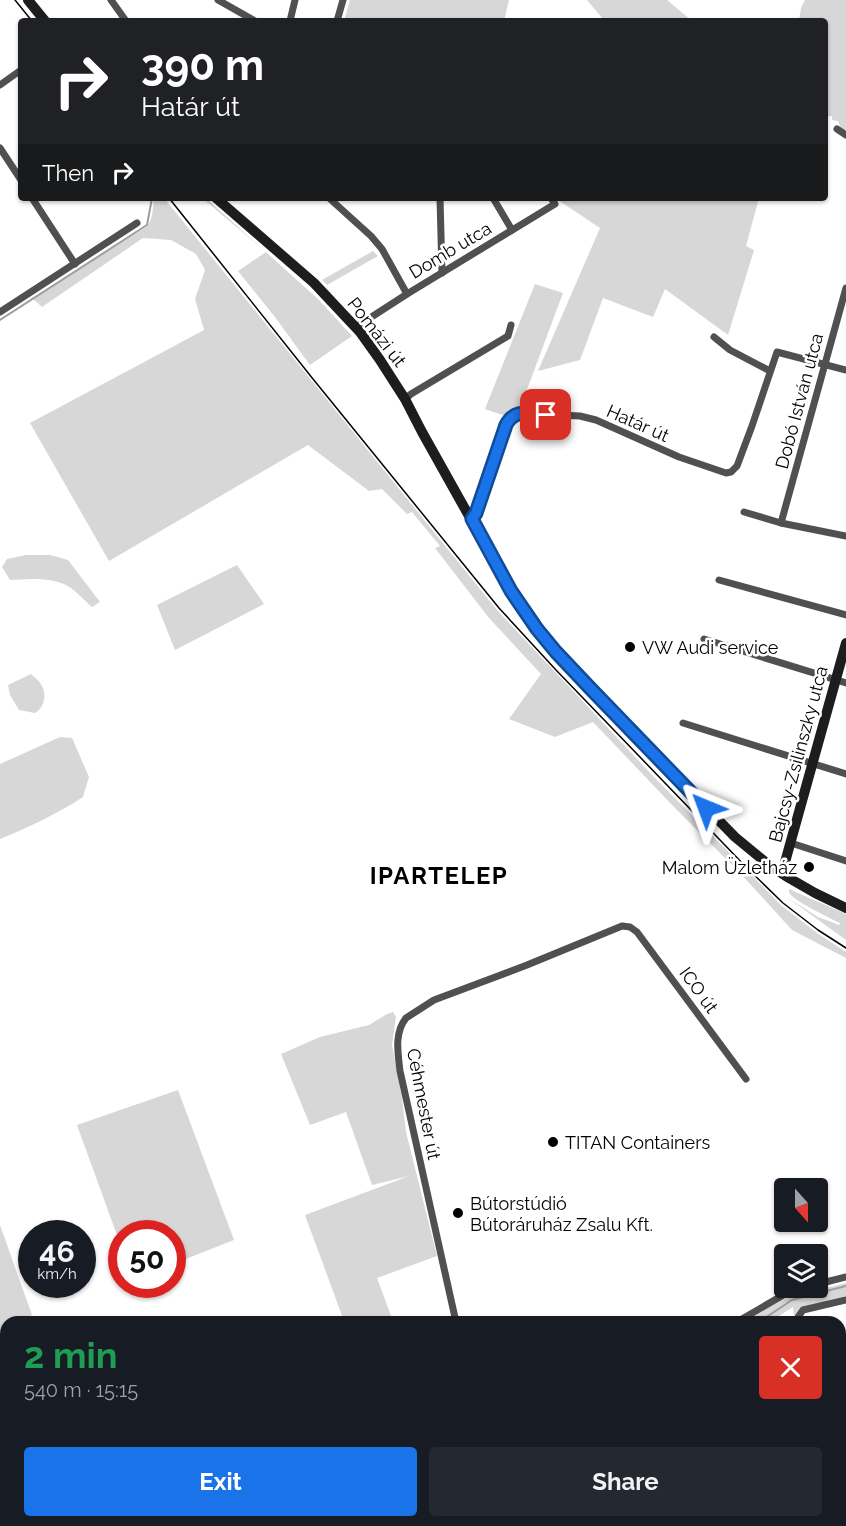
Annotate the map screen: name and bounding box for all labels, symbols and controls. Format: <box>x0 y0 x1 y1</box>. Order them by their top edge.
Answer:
text: 390 m <box>141 41 264 90</box>
icon: right <box>42 42 120 120</box>
text: Határ út <box>141 91 240 122</box>
icon: right <box>106 156 139 189</box>
text: Then <box>42 160 94 186</box>
street label: Domb utca <box>405 217 495 283</box>
street label: Pomázi út <box>343 293 411 371</box>
street label: Dobó István utca <box>771 331 827 471</box>
pin <box>520 389 571 440</box>
icon: arrive <box>529 398 562 431</box>
street label: Határ út <box>604 400 672 446</box>
place label: VW Audi service <box>642 637 779 658</box>
marker: VW Audi service <box>623 640 637 654</box>
street label: Bajcsy-Zsilinszky utca <box>764 664 832 844</box>
position arrow <box>674 776 738 840</box>
place label: Malom Üzletház <box>662 857 797 878</box>
marker: Malom Üzletház <box>802 860 816 874</box>
district label: IPARTELEP <box>370 861 508 890</box>
street label: ICO út <box>675 963 723 1017</box>
street label: Céhmester út <box>403 1047 445 1161</box>
place label: TITAN Containers <box>565 1132 710 1153</box>
marker: TITAN Containers <box>546 1135 560 1149</box>
north arrow <box>774 1178 828 1232</box>
map controls <box>774 1178 828 1298</box>
place label: Bútorstúdió Bútoráruház Zsalu Kft. <box>470 1193 653 1235</box>
marker: Bútorstúdió Bútoráruház Zsalu Kft. <box>451 1206 465 1220</box>
speed limit sign: 50 <box>108 1220 186 1298</box>
text: 46 <box>39 1234 75 1269</box>
button: layers <box>774 1244 828 1298</box>
text: km/h <box>37 1265 77 1283</box>
text: 2 min <box>24 1334 117 1376</box>
button: close <box>759 1336 822 1399</box>
text: 540 m · 15:15 <box>24 1378 138 1402</box>
button: Exit <box>24 1447 417 1516</box>
button: Share <box>429 1447 822 1516</box>

